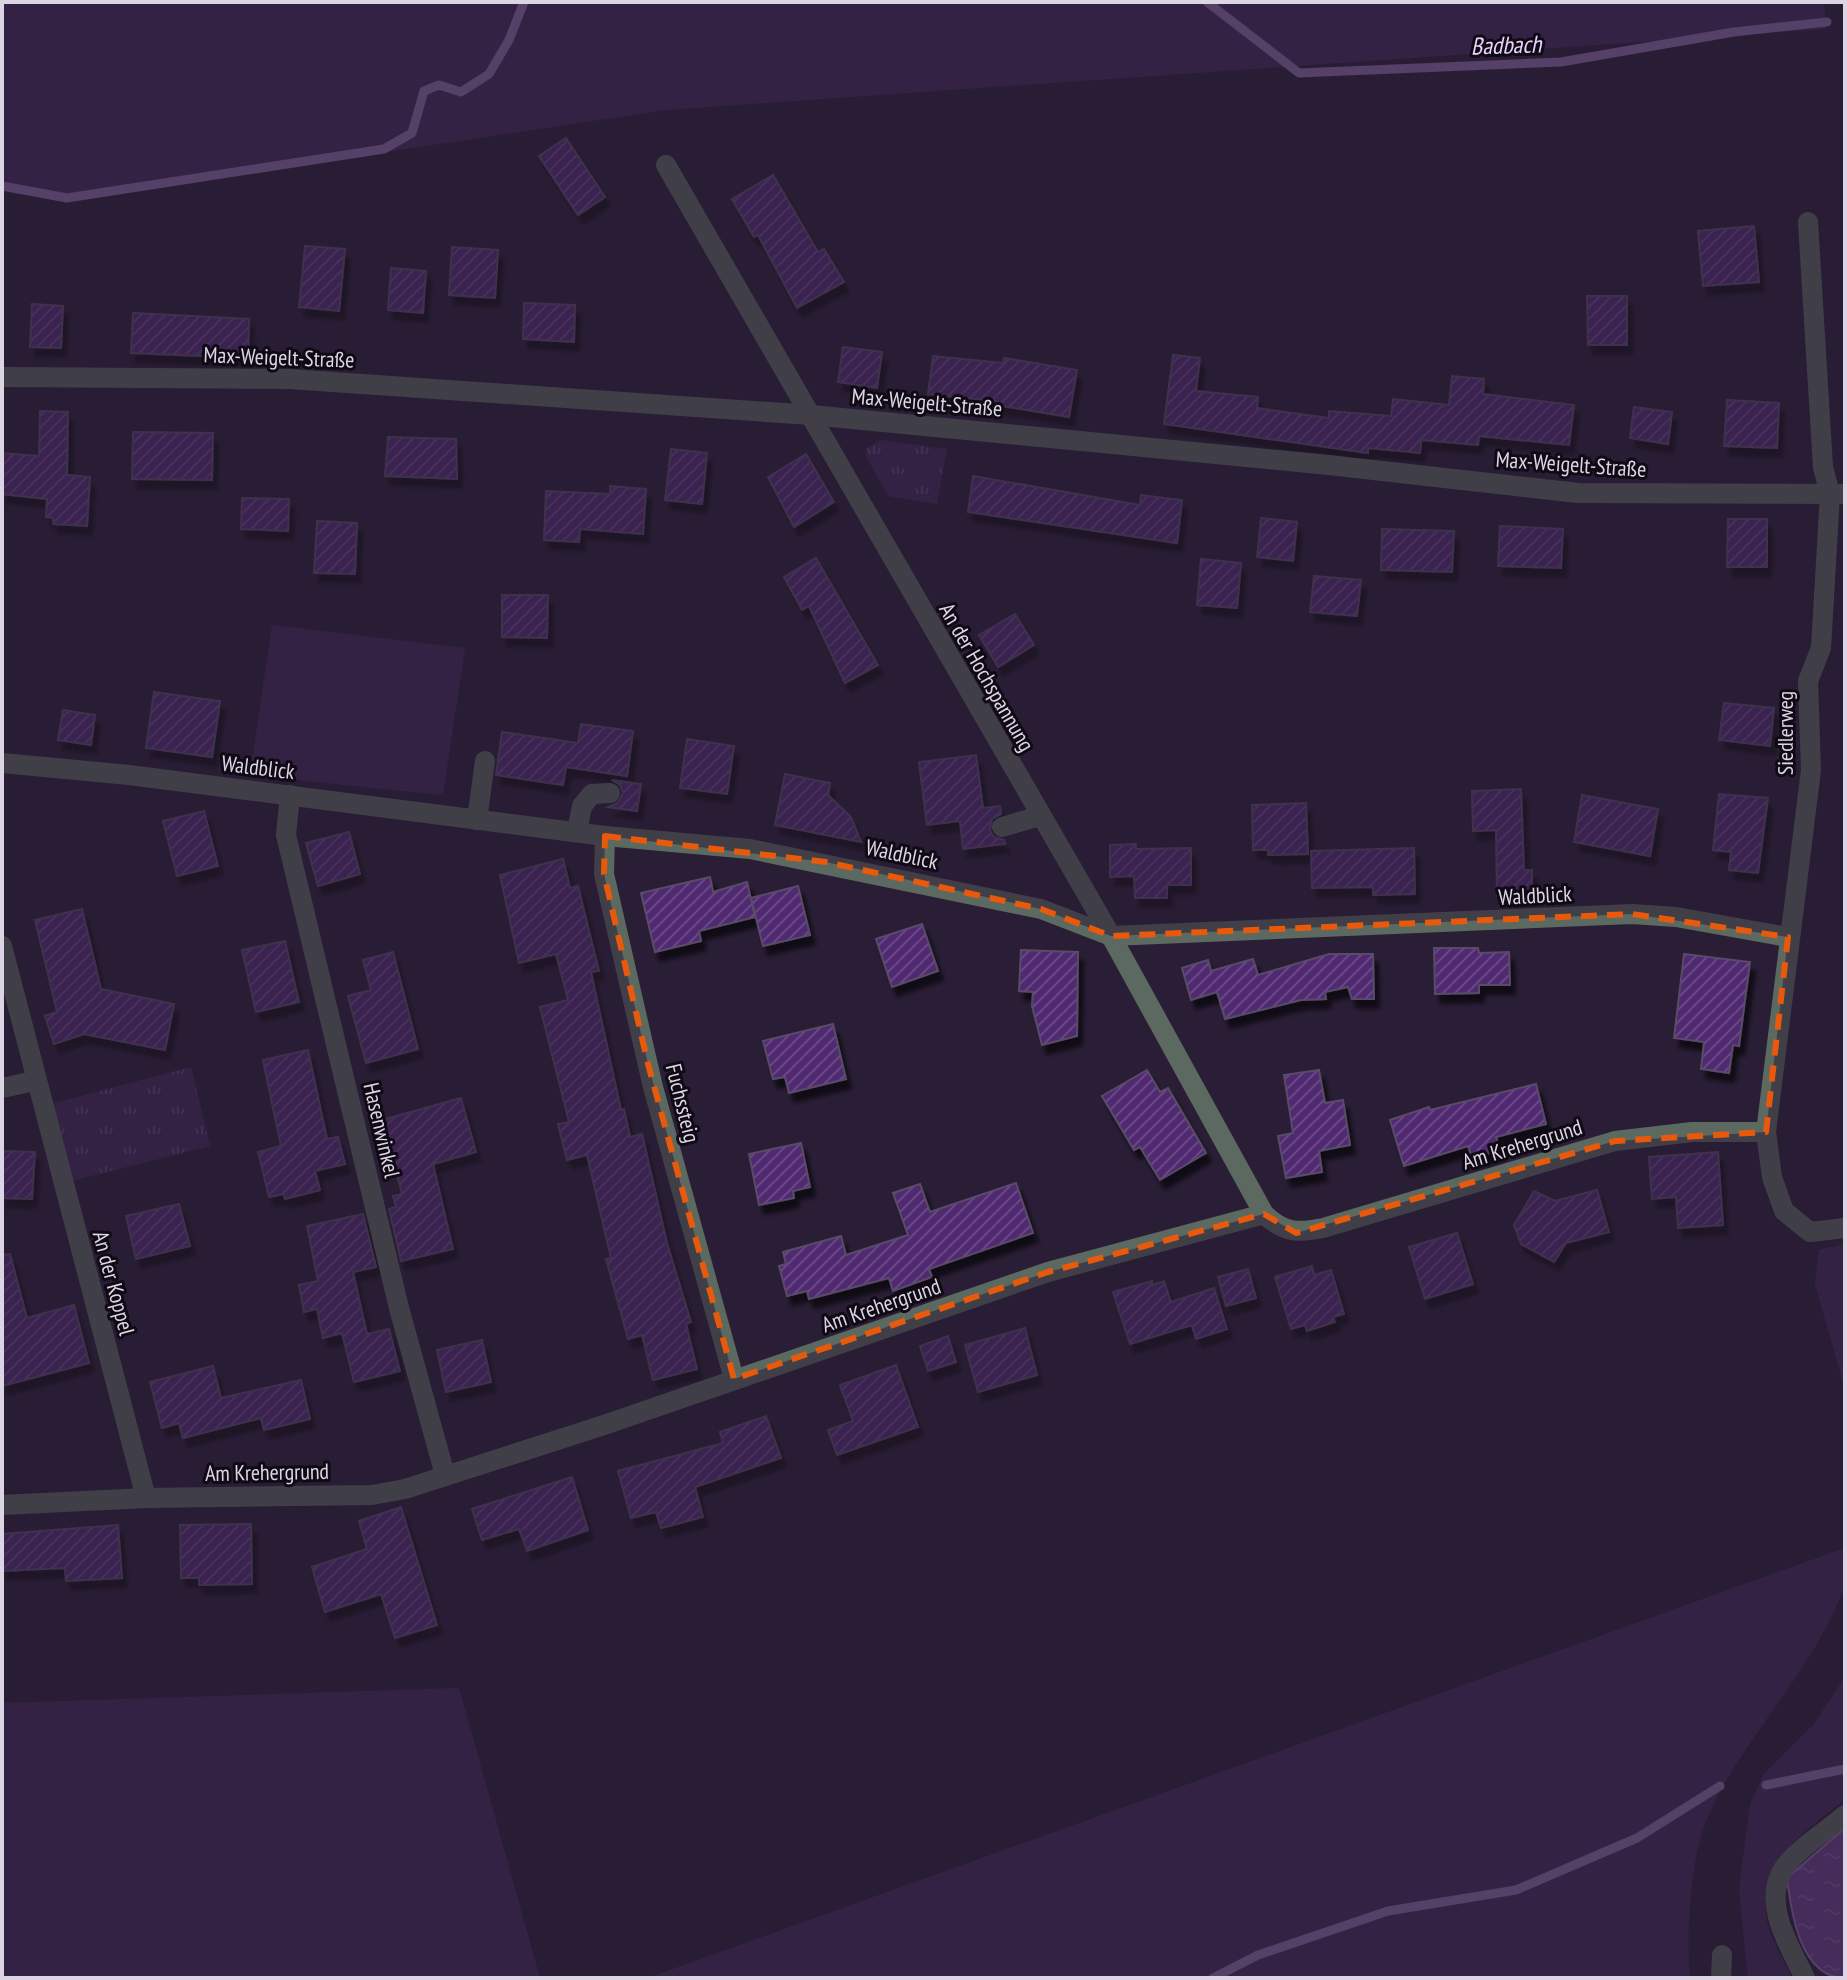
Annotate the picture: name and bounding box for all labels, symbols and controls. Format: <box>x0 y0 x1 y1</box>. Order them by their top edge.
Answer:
water label: Badbach <box>1470 28 1543 62</box>
street label: Max-Weigelt-Straße <box>203 340 355 374</box>
street label: Max-Weigelt-Straße <box>851 381 1003 423</box>
street label: Max-Weigelt-Straße <box>1495 445 1647 483</box>
street label: An der Hochspannung <box>933 598 1041 756</box>
street label: Siedlerweg <box>1771 691 1799 775</box>
street label: Waldblick <box>220 749 297 785</box>
street label: Waldblick <box>863 833 941 875</box>
street label: Waldblick <box>1498 879 1573 911</box>
street label: Fuchssteig <box>660 1061 706 1145</box>
street label: Hasenwinkel <box>357 1080 407 1181</box>
street label: Am Krehergrund <box>1459 1112 1585 1176</box>
street label: An der Koppel <box>87 1228 142 1339</box>
street label: Am Krehergrund <box>818 1272 944 1338</box>
street label: Am Krehergrund <box>205 1457 329 1487</box>

